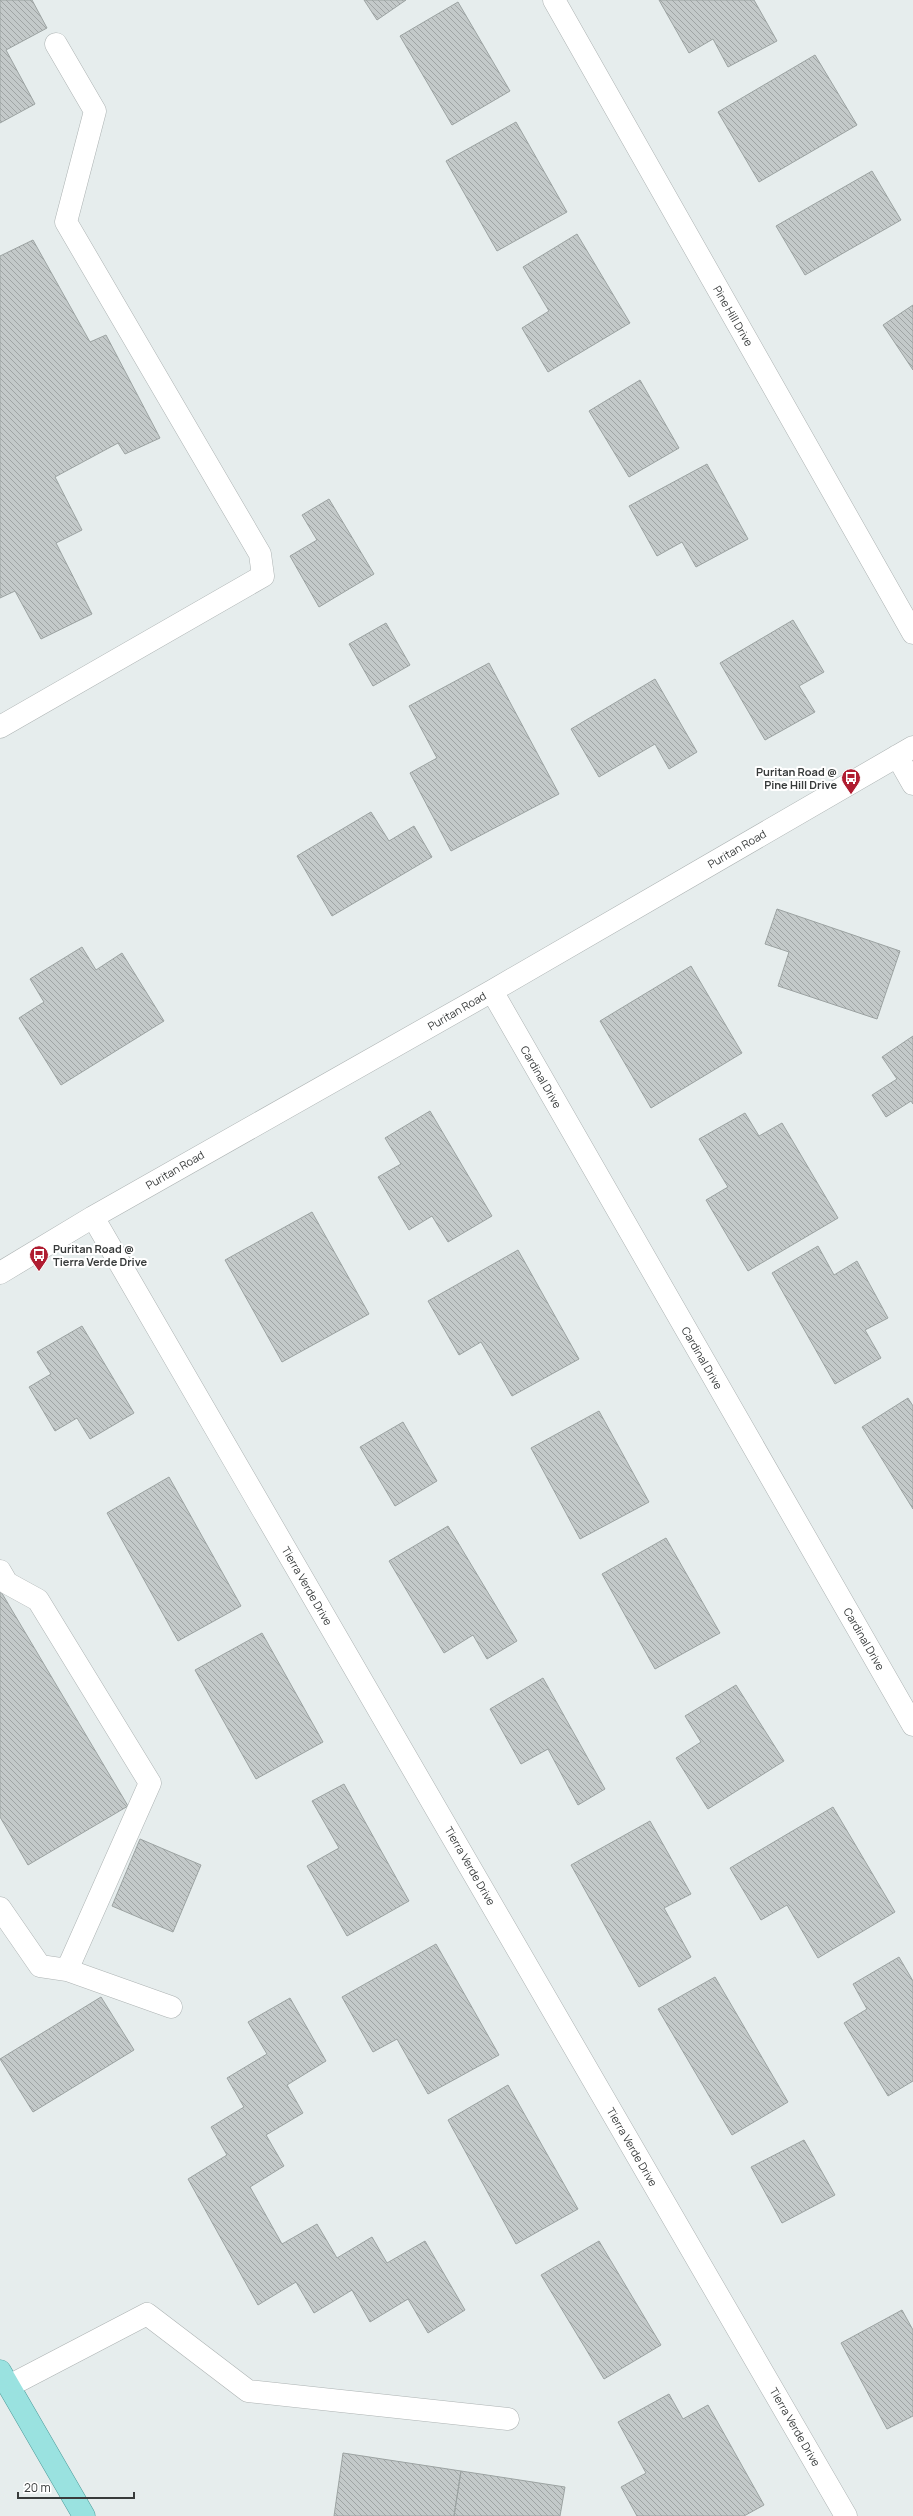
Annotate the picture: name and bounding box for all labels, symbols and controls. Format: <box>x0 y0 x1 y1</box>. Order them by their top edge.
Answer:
street label: Pine Hill Drive <box>710 283 757 349</box>
place label: Puritan Road @ Pine Hill Drive <box>756 764 837 792</box>
bus stop icon: Puritan Road @ Pine Hill Drive <box>840 767 862 795</box>
street label: Puritan Road <box>705 826 769 871</box>
street label: Puritan Road <box>425 988 489 1033</box>
street label: Cardinal Drive <box>517 1043 566 1111</box>
street label: Puritan Road <box>143 1147 207 1192</box>
place label: Puritan Road @ Tierra Verde Drive <box>53 1241 147 1269</box>
bus stop icon: Puritan Road @ Tierra Verde Drive <box>28 1244 50 1272</box>
street label: Cardinal Drive <box>678 1324 727 1392</box>
street label: Tierra Verde Drive <box>279 1544 336 1628</box>
street label: Cardinal Drive <box>840 1605 889 1673</box>
street label: Tierra Verde Drive <box>442 1824 499 1908</box>
street label: Tierra Verde Drive <box>604 2105 661 2189</box>
street label: Tierra Verde Drive <box>767 2385 824 2469</box>
scale bar <box>18 2474 134 2500</box>
text: 20 m <box>24 2479 51 2496</box>

